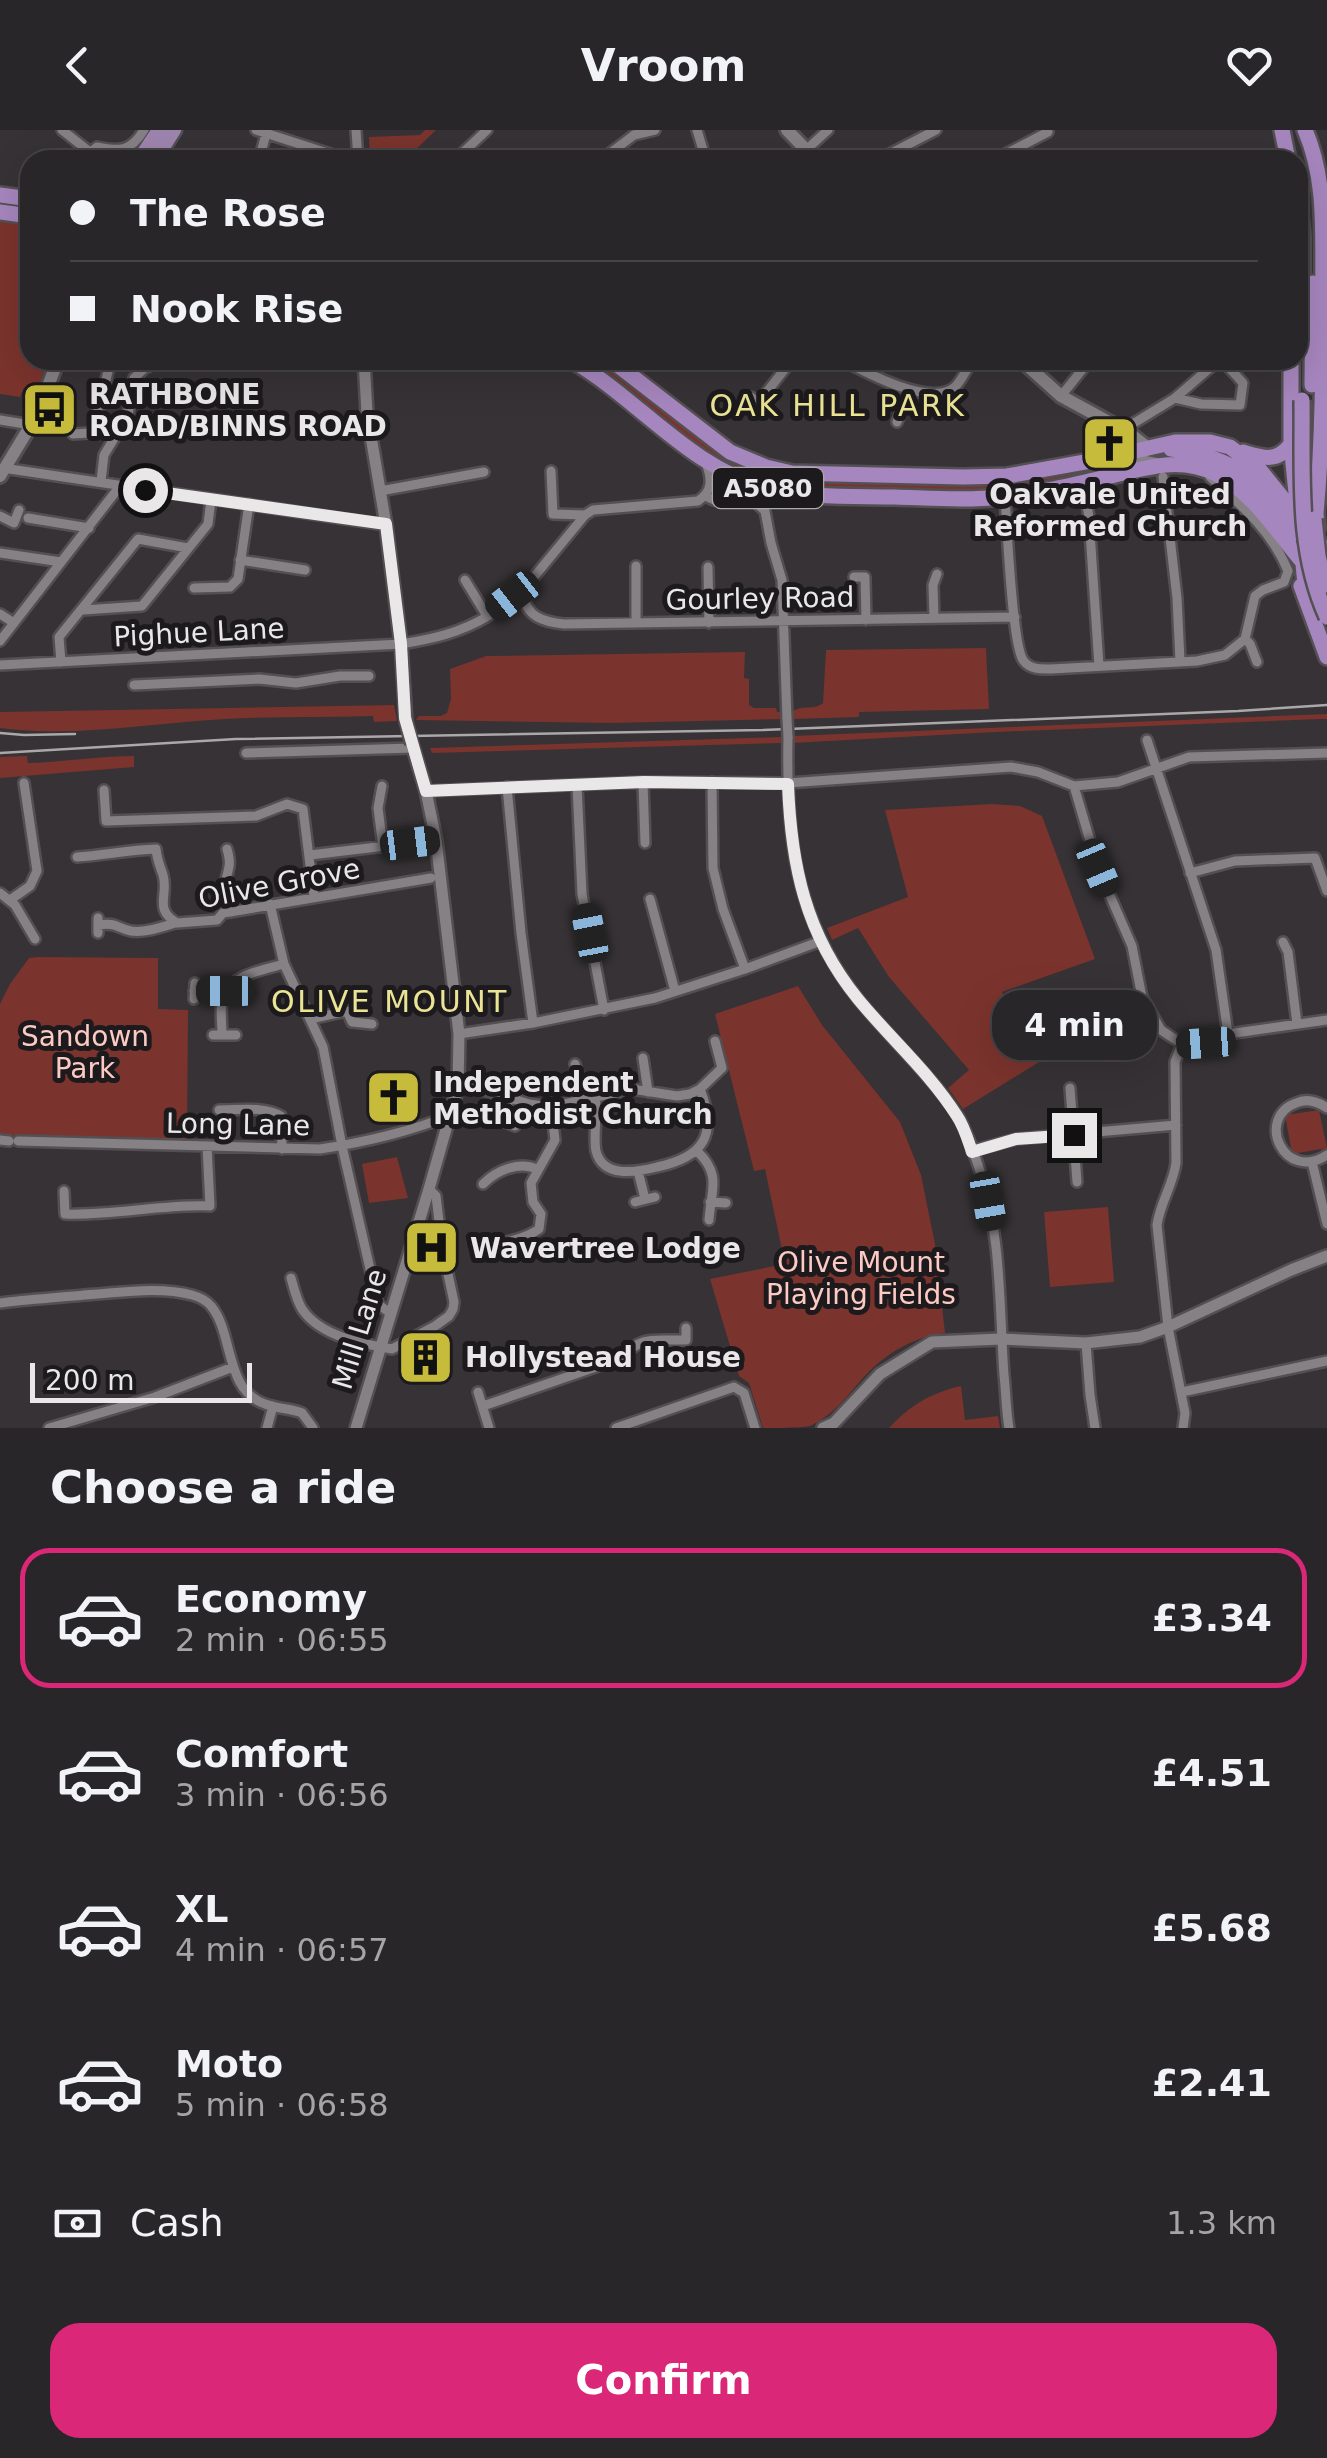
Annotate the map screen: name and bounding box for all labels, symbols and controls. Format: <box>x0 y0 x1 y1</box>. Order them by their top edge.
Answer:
icon: back <box>50 38 105 93</box>
icon: heart <box>1222 38 1277 93</box>
text: Vroom <box>581 39 746 92</box>
text: The Rose <box>130 191 326 235</box>
text: Nook Rise <box>130 287 343 331</box>
place label: RATHBONE ROAD/BINNS ROAD <box>89 378 387 443</box>
bus stop icon: RATHBONE ROAD/BINNS ROAD <box>20 380 80 440</box>
district label: OAK HILL PARK <box>710 388 966 423</box>
church icon: Oakvale United Reformed Church <box>1080 413 1140 473</box>
route start <box>123 468 168 513</box>
road number: A5080 <box>713 468 823 508</box>
place label: Oakvale United Reformed Church <box>973 478 1247 543</box>
car <box>480 566 546 626</box>
street label: Gourley Road <box>665 580 855 617</box>
street label: Pighue Lane <box>113 612 285 653</box>
car <box>378 824 442 862</box>
car <box>1072 835 1124 901</box>
street label: Olive Grove <box>196 852 363 915</box>
car <box>570 901 610 965</box>
car <box>196 976 256 1006</box>
district label: OLIVE MOUNT <box>271 984 509 1019</box>
callout: 4 min <box>992 990 1156 1060</box>
text: 4 min <box>1024 1006 1125 1044</box>
park label: Sandown Park <box>21 1020 149 1085</box>
car <box>1175 1026 1237 1060</box>
place label: Independent Methodist Church <box>433 1066 713 1131</box>
church icon: Independent Methodist Church <box>364 1068 424 1128</box>
street label: Long Lane <box>166 1107 310 1142</box>
route end <box>1052 1113 1097 1158</box>
car <box>968 1169 1008 1233</box>
hospital icon: Wavertree Lodge <box>401 1218 461 1278</box>
place label: Wavertree Lodge <box>470 1232 741 1265</box>
park label: Olive Mount Playing Fields <box>766 1246 956 1311</box>
street label: Mill Lane <box>326 1265 393 1393</box>
building icon: Hollystead House <box>396 1327 456 1387</box>
place label: Hollystead House <box>465 1341 741 1374</box>
scale bar <box>30 1358 252 1402</box>
text: 200 m <box>45 1364 135 1397</box>
text: Choose a ride <box>50 1461 396 1514</box>
icon: car <box>55 1573 145 1663</box>
text: Economy <box>175 1577 367 1621</box>
text: £3.34 <box>1152 1596 1272 1640</box>
text: 2 min · 06:55 <box>175 1621 389 1659</box>
icon: car <box>55 1728 145 1818</box>
text: Comfort <box>175 1732 348 1776</box>
text: £4.51 <box>1152 1751 1272 1795</box>
text: 3 min · 06:56 <box>175 1776 389 1814</box>
icon: car <box>55 1883 145 1973</box>
text: XL <box>175 1887 229 1931</box>
text: £5.68 <box>1152 1906 1272 1950</box>
text: 4 min · 06:57 <box>175 1931 389 1969</box>
icon: car <box>55 2038 145 2128</box>
text: Moto <box>175 2042 283 2086</box>
text: £2.41 <box>1152 2061 1272 2105</box>
text: 5 min · 06:58 <box>175 2086 389 2124</box>
icon: cash <box>50 2196 105 2251</box>
text: Cash <box>130 2201 224 2245</box>
text: 1.3 km <box>1166 2204 1277 2242</box>
button: Confirm <box>50 2323 1277 2438</box>

